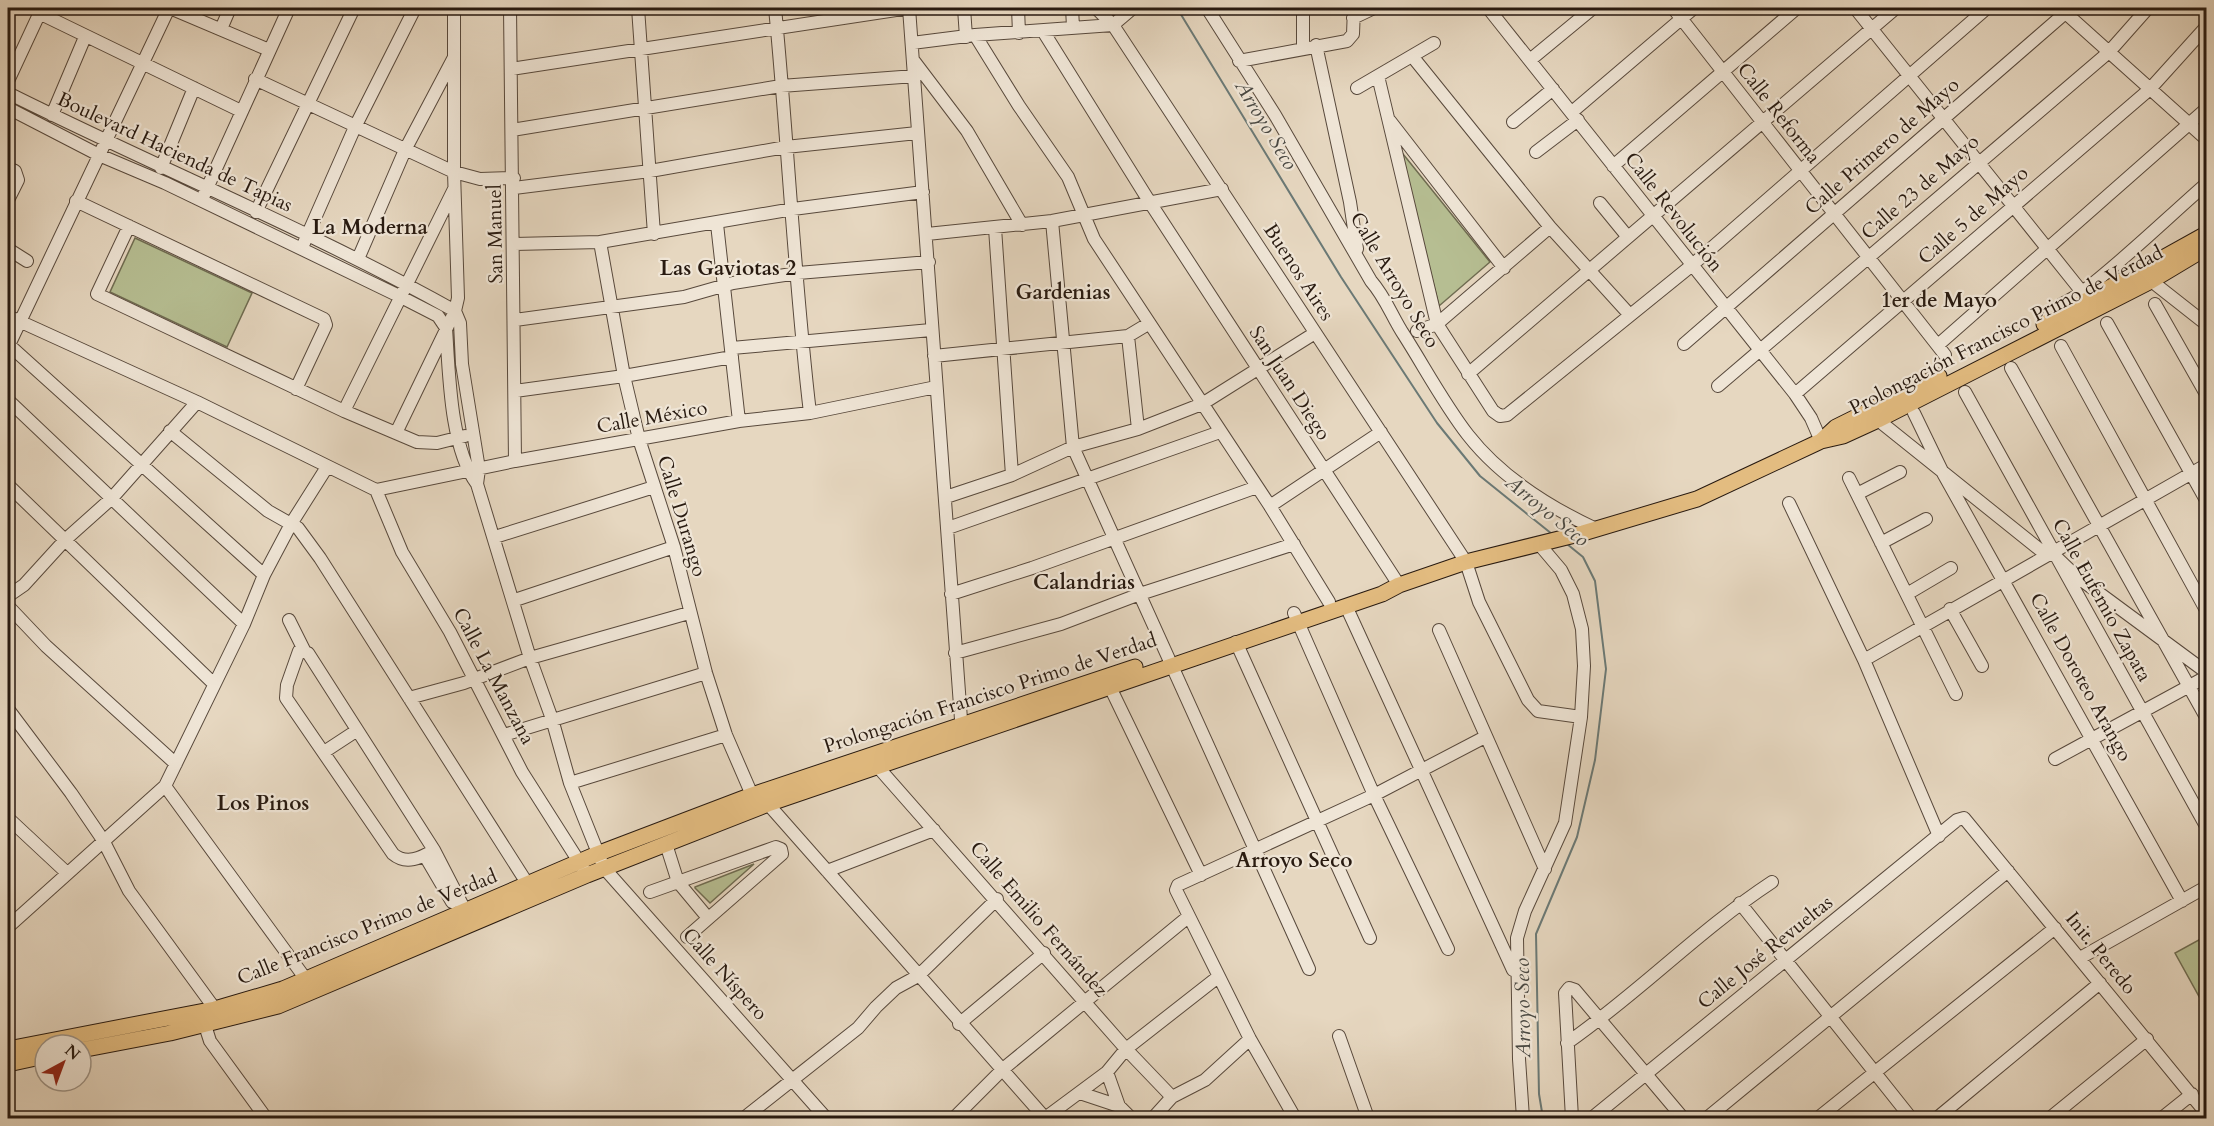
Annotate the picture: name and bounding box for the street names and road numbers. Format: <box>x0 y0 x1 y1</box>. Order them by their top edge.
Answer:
street label: Calle Reforma <box>1731 57 1827 169</box>
street label: Calle Primero de Mayo <box>1799 71 1965 221</box>
street label: Boulevard Hacienda de Tapias <box>53 85 297 219</box>
street label: Calle 23 de Mayo <box>1855 128 1985 246</box>
street label: Calle Revolución <box>1619 146 1730 278</box>
street label: Calle 5 de Mayo <box>1912 159 2034 271</box>
street label: San Manuel <box>481 184 509 284</box>
street label: Calle Arroyo Seco <box>1344 207 1446 353</box>
street label: Buenos Aires <box>1258 218 1340 326</box>
street label: Prolongación Francisco Primo de Verdad <box>1845 239 2168 421</box>
street label: San Juan Diego <box>1243 320 1337 446</box>
street label: Calle México <box>595 394 710 440</box>
street label: Calle Durango <box>651 452 713 580</box>
street label: Calle Eufemio Zapata <box>2046 513 2158 687</box>
street label: Calle Doroteo Arango <box>2023 588 2139 766</box>
street label: Calle La Manzana <box>447 603 542 749</box>
street label: Prolongación Francisco Primo de Verdad <box>820 626 1160 760</box>
street label: Calle Emilio Fernández <box>964 835 1114 1003</box>
street label: Calle Francisco Primo de Verdad <box>233 862 501 992</box>
street label: Calle José Revueltas <box>1692 889 1838 1015</box>
street label: Init. Peredo <box>2059 906 2143 1000</box>
street label: Calle Níspero <box>676 922 774 1026</box>

